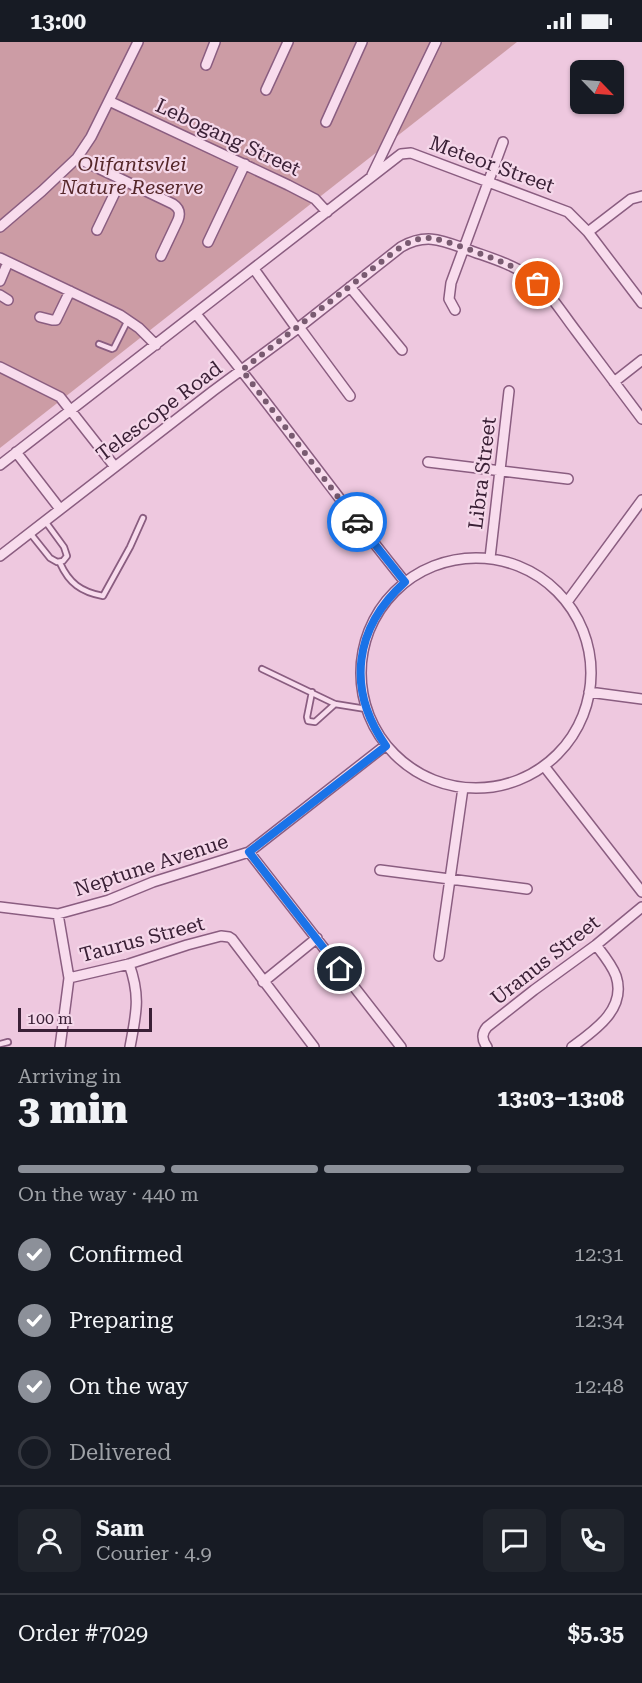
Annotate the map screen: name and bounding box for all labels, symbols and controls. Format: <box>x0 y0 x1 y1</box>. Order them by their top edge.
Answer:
text: 13:00 <box>30 9 86 34</box>
north arrow <box>570 60 624 114</box>
map controls <box>570 60 624 114</box>
street label: Lebogang Street <box>152 93 305 181</box>
street label: Meteor Street <box>426 130 558 198</box>
park label: Olifantsvlei Nature Reserve <box>60 152 203 199</box>
pin <box>512 258 563 309</box>
icon: bag <box>521 267 554 300</box>
street label: Telescope Road <box>91 356 227 466</box>
street label: Libra Street <box>463 415 501 531</box>
courier <box>327 492 387 552</box>
icon: car <box>341 506 374 539</box>
street label: Neptune Avenue <box>71 829 231 901</box>
street label: Uranus Street <box>486 910 605 1010</box>
street label: Taurus Street <box>77 911 207 967</box>
pin <box>314 943 365 994</box>
icon: home <box>323 952 356 985</box>
scale bar <box>18 1005 152 1032</box>
text: 100 m <box>27 1009 73 1028</box>
text: Arriving in <box>18 1064 121 1088</box>
text: 13:03–13:08 <box>497 1086 624 1111</box>
text: 3 min <box>18 1087 128 1133</box>
text: On the way · 440 m <box>18 1182 199 1206</box>
icon: check <box>18 1238 51 1271</box>
text: Confirmed <box>69 1242 183 1267</box>
text: 12:31 <box>574 1242 624 1266</box>
icon: check <box>18 1304 51 1337</box>
text: Preparing <box>69 1308 173 1333</box>
text: 12:34 <box>574 1308 624 1332</box>
icon: check <box>18 1370 51 1403</box>
text: On the way <box>69 1374 189 1399</box>
text: 12:48 <box>574 1374 624 1398</box>
text: Delivered <box>69 1440 171 1465</box>
button: person <box>18 1509 81 1572</box>
button: chat <box>483 1509 546 1572</box>
button: phone <box>561 1509 624 1572</box>
text: Sam <box>96 1516 144 1541</box>
text: Courier · 4.9 <box>96 1541 212 1565</box>
text: Order #7029 <box>18 1621 148 1646</box>
text: $5.35 <box>568 1621 624 1646</box>

